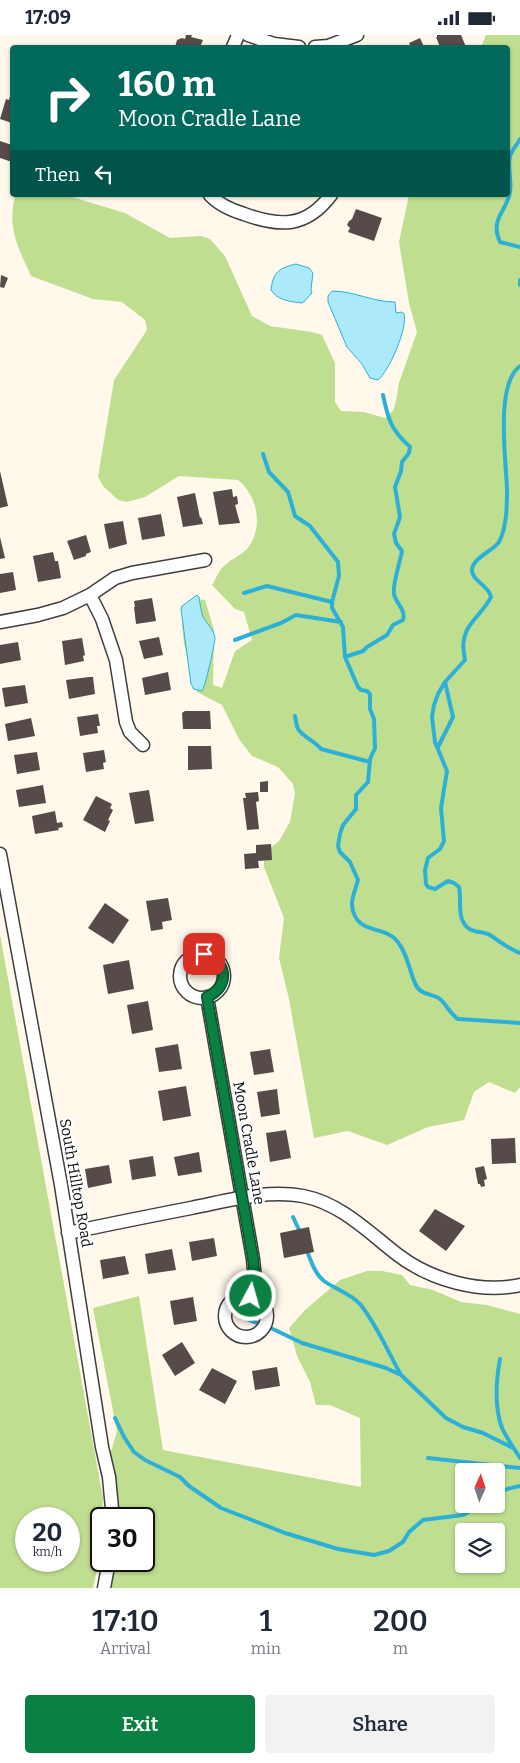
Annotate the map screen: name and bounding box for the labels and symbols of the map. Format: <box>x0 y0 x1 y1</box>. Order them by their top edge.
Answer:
pin <box>183 933 225 975</box>
street label: Moon Cradle Lane <box>229 1080 269 1206</box>
street label: South Hilltop Road <box>56 1117 96 1249</box>
position arrow <box>224 1269 276 1321</box>
north arrow <box>455 1463 505 1513</box>
speed limit sign: 30 <box>90 1507 155 1572</box>

